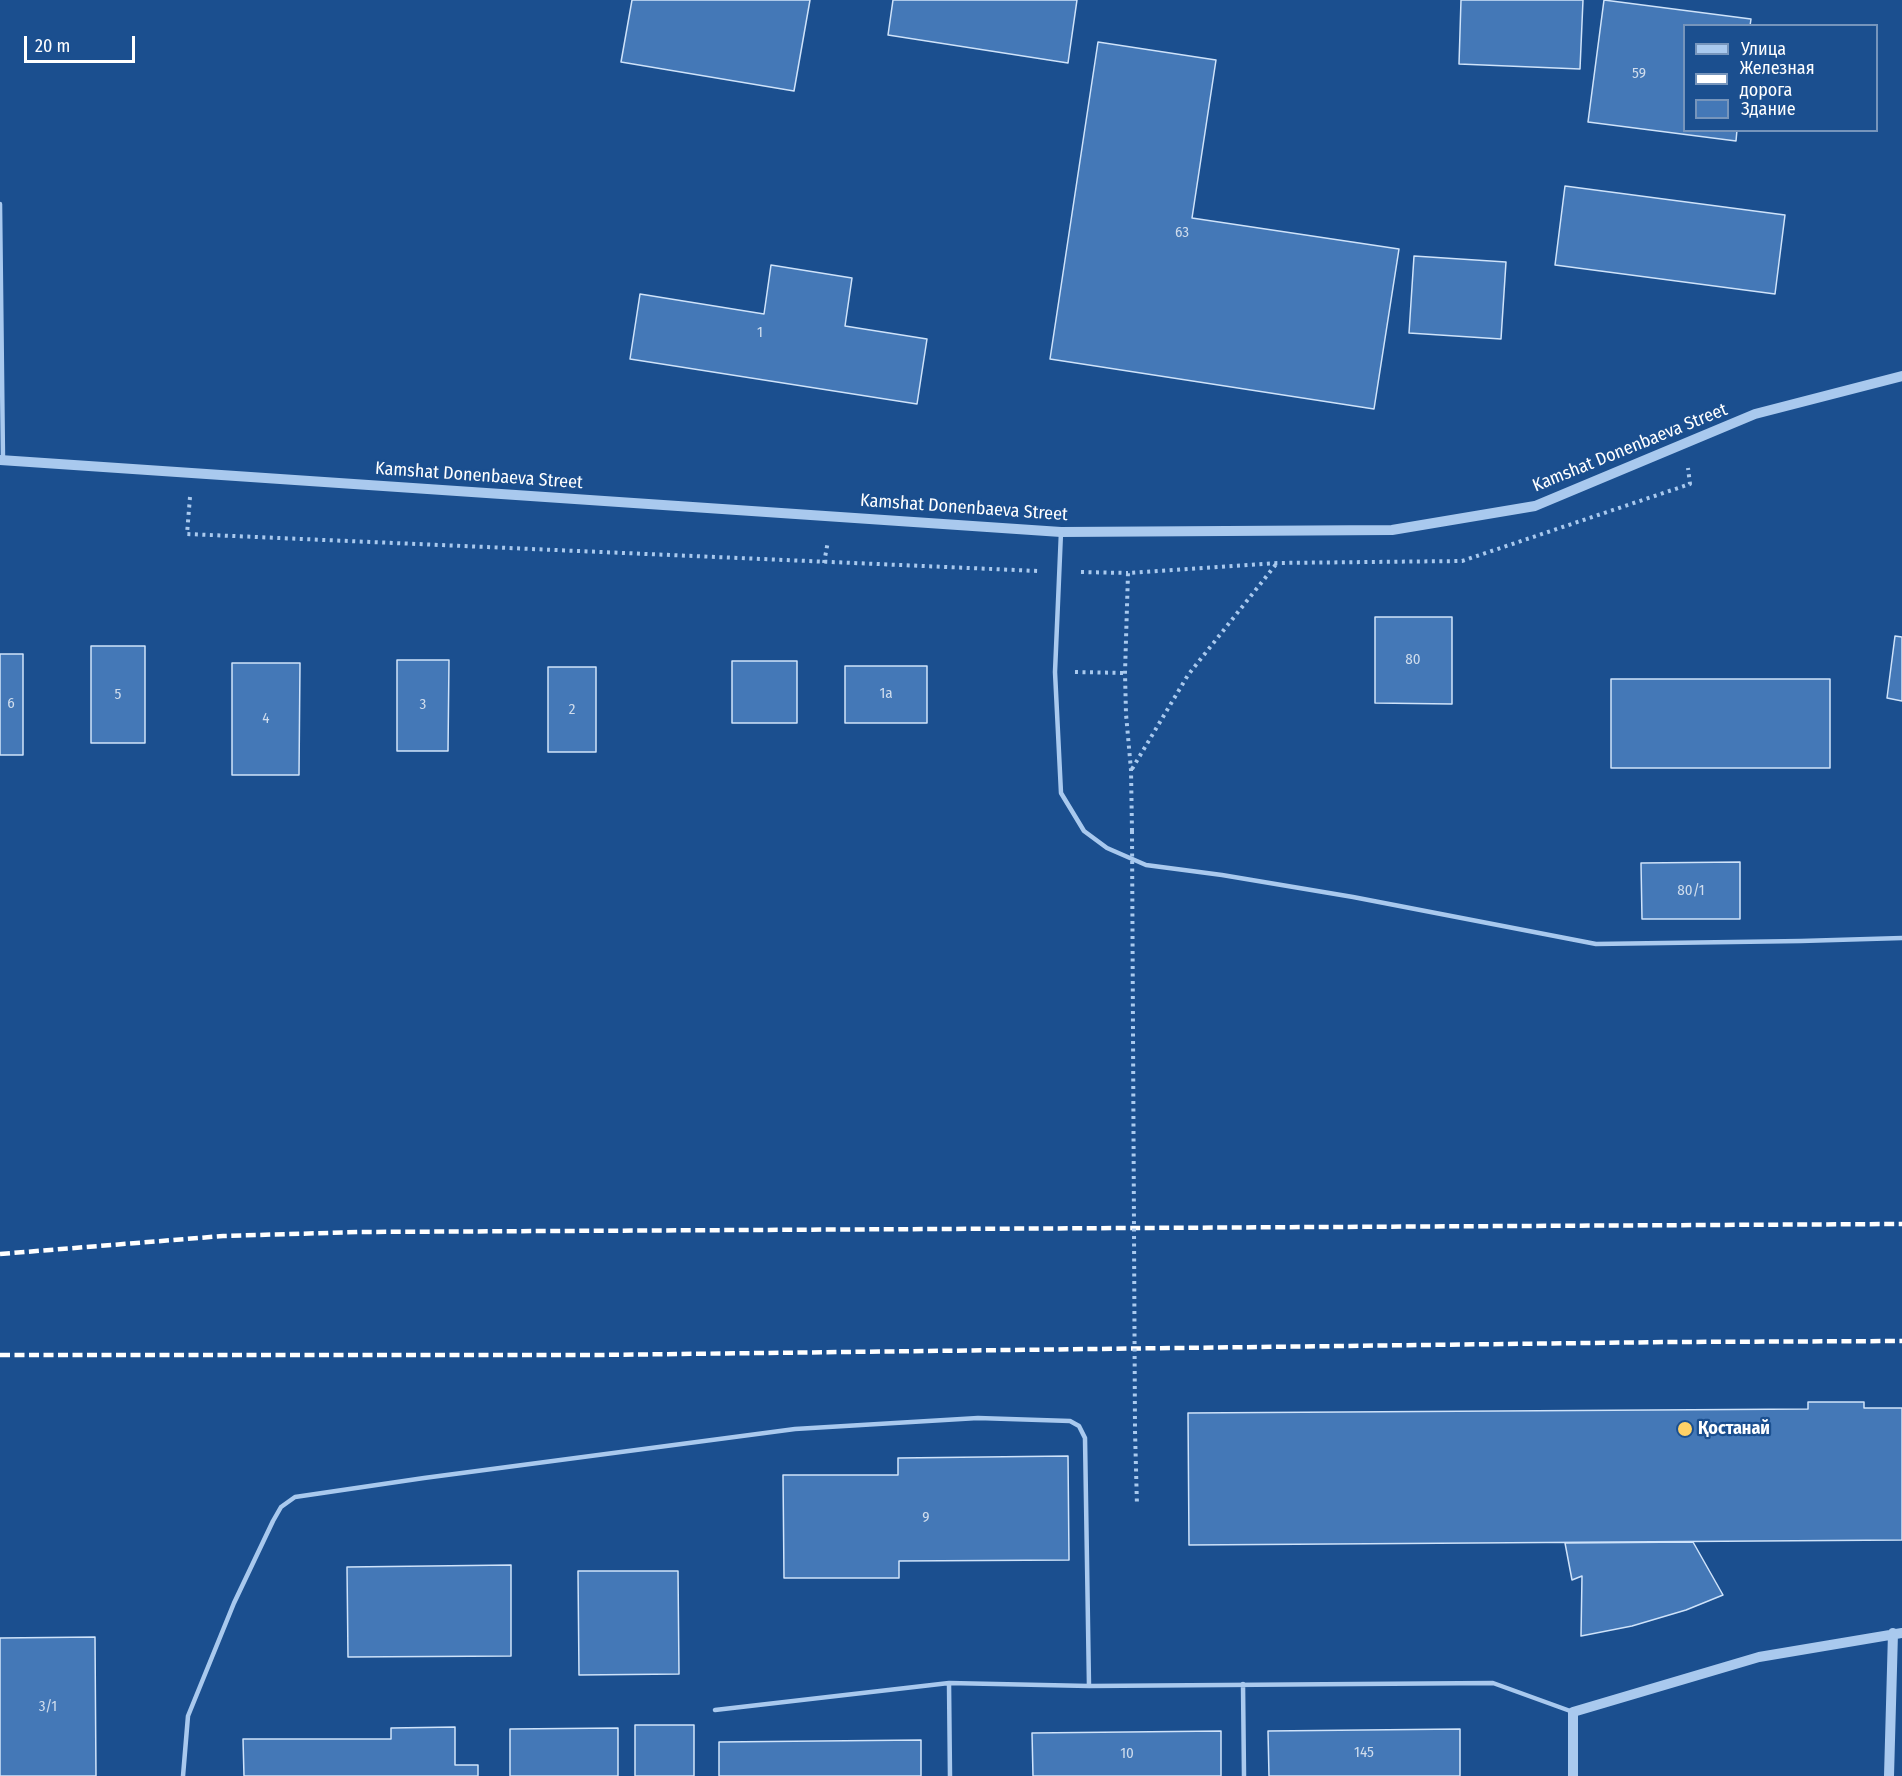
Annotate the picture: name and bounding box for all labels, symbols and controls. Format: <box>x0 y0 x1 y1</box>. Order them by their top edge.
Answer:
scale bar <box>27 24 138 62</box>
legend <box>1683 24 1878 132</box>
text: 20 m <box>35 35 70 57</box>
text: Улица <box>1741 38 1786 60</box>
text: Железная дорога <box>1740 57 1815 101</box>
house number: 59 <box>1632 65 1646 83</box>
text: Здание <box>1741 98 1796 120</box>
house number: 63 <box>1175 224 1189 242</box>
house number: 1 <box>757 324 763 342</box>
street label: Kamshat Donenbaeva Street <box>1529 399 1731 497</box>
street label: Kamshat Donenbaeva Street <box>374 458 584 494</box>
street label: Kamshat Donenbaeva Street <box>859 490 1069 526</box>
house number: 80 <box>1405 651 1421 669</box>
house number: 1а <box>879 685 893 703</box>
house number: 5 <box>115 686 121 704</box>
house number: 6 <box>7 695 15 713</box>
house number: 3 <box>420 696 426 714</box>
house number: 2 <box>569 701 575 719</box>
house number: 4 <box>262 710 270 728</box>
house number: 80/1 <box>1677 882 1705 900</box>
place label: Қостанай <box>1698 1418 1770 1440</box>
marker: Қостанай <box>1676 1420 1694 1438</box>
house number: 9 <box>922 1509 930 1527</box>
house number: 3/1 <box>39 1698 57 1716</box>
house number: 145 <box>1354 1744 1374 1762</box>
house number: 10 <box>1120 1745 1134 1763</box>

